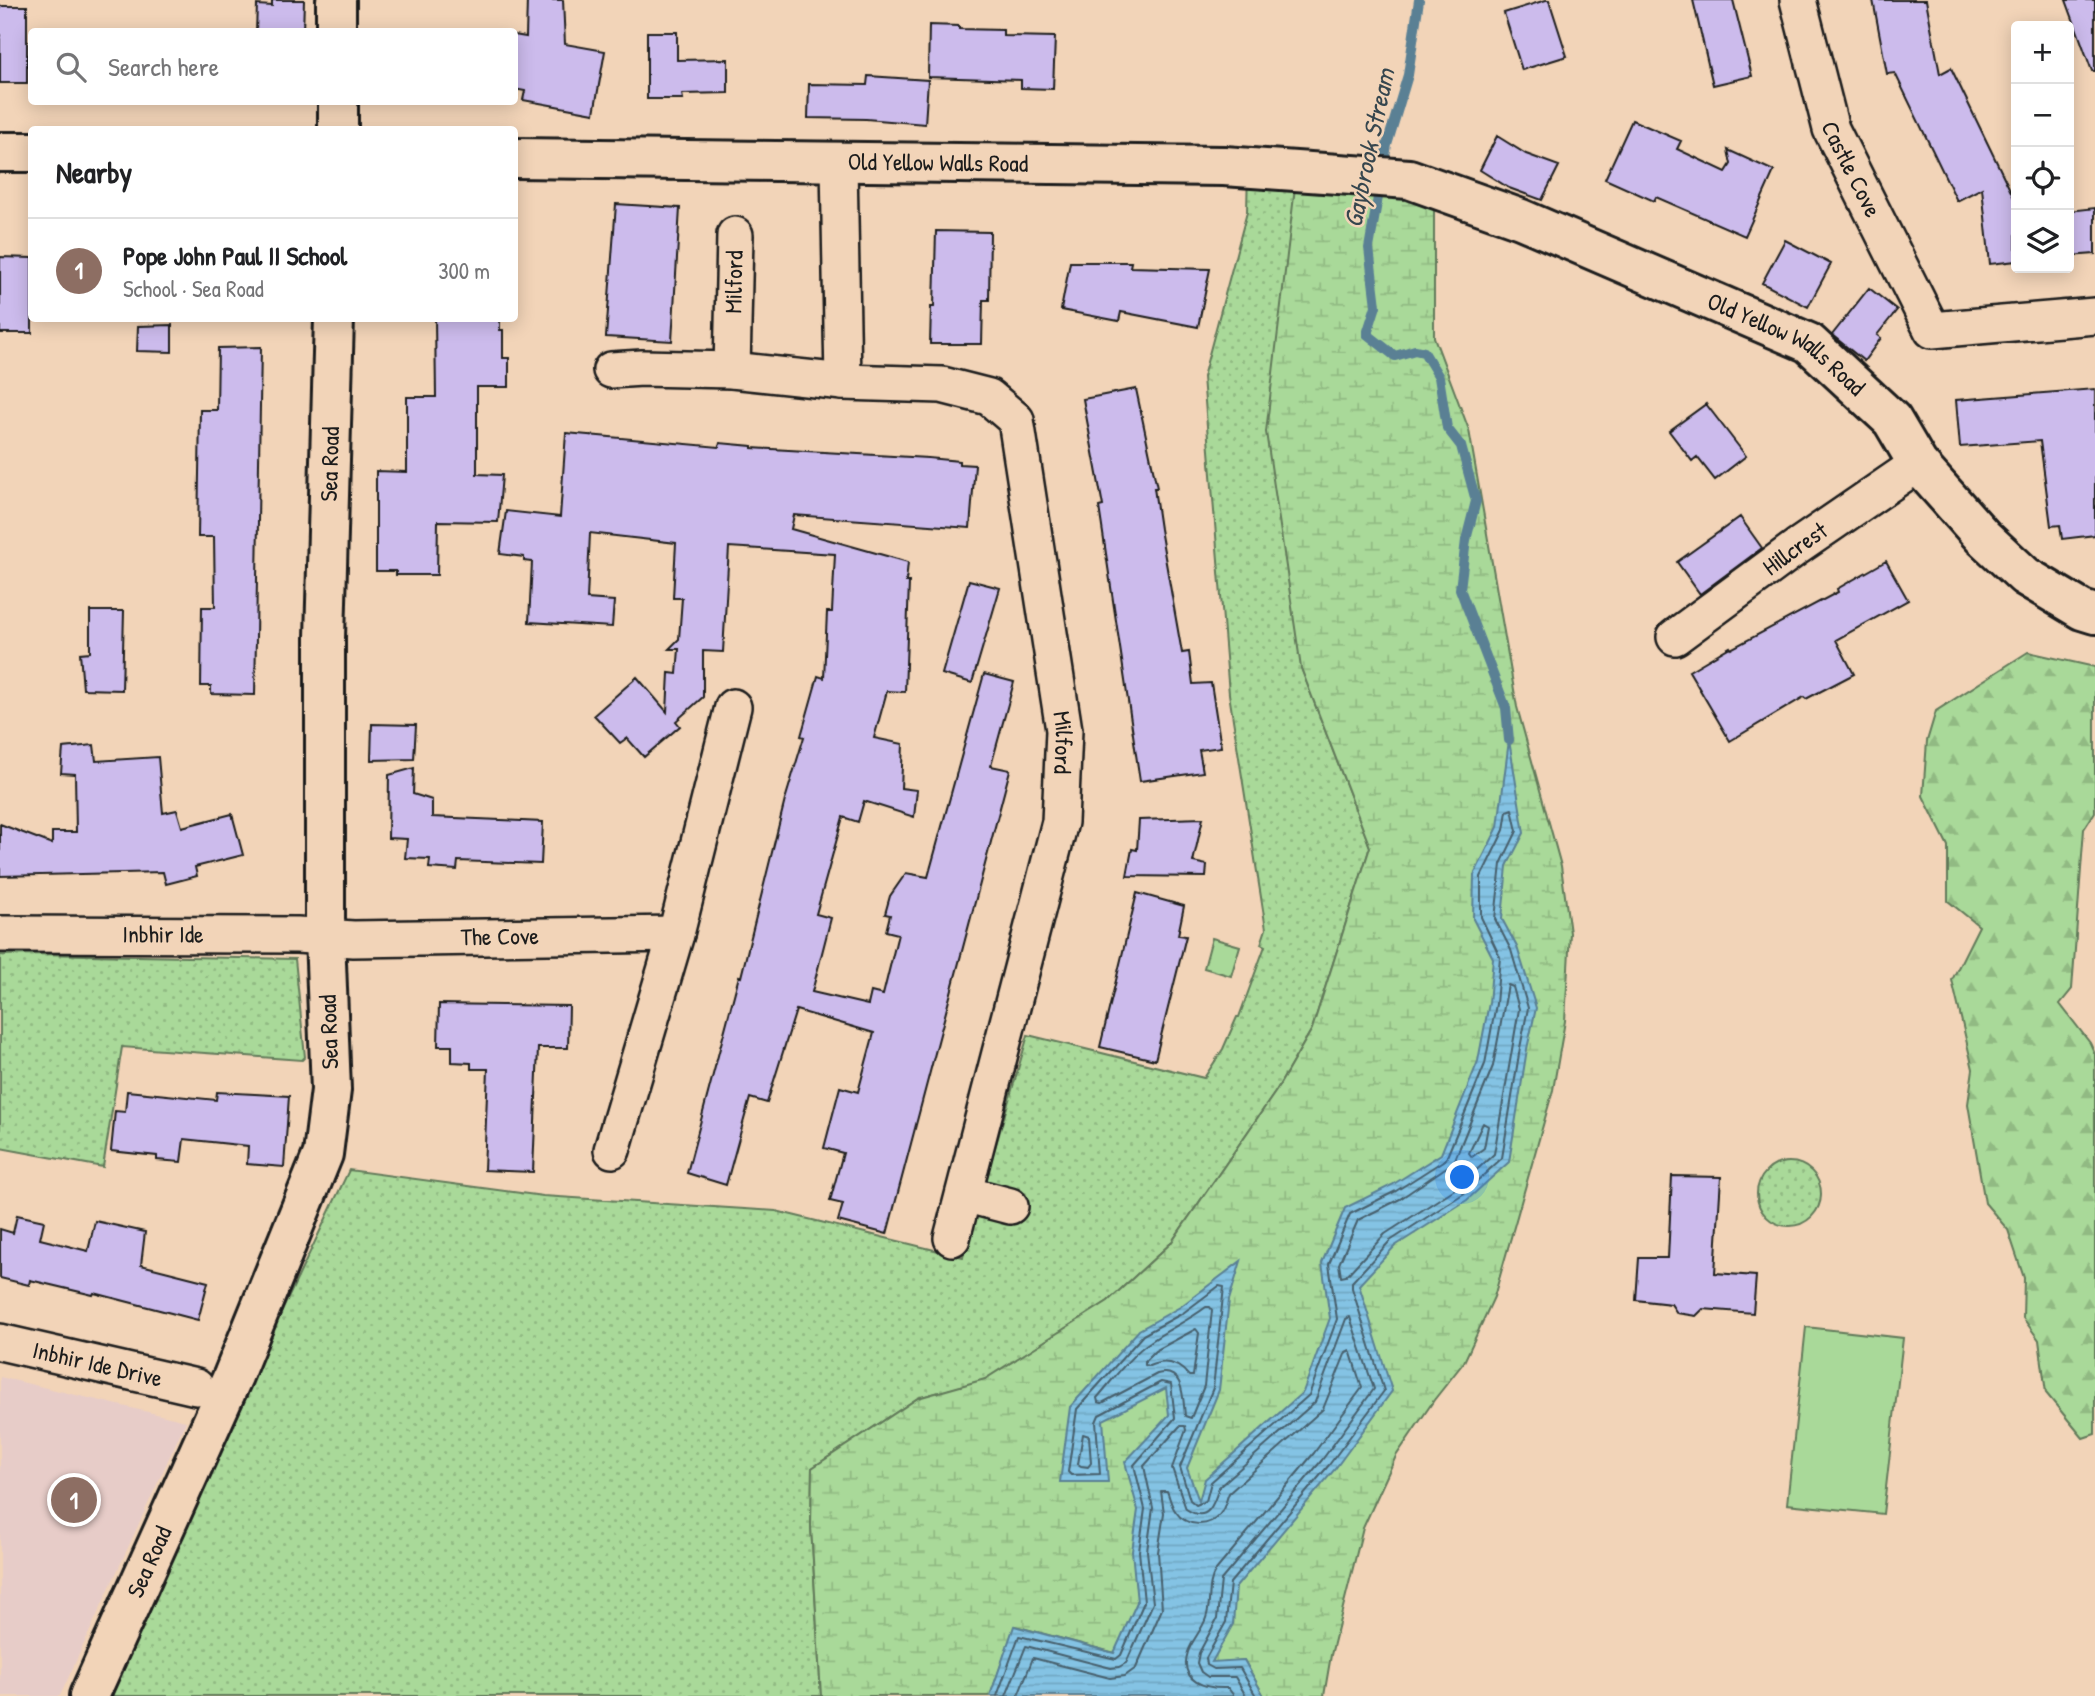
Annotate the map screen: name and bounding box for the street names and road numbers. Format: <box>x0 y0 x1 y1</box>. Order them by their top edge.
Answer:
street label: Castle Cove <box>1815 118 1890 222</box>
street label: Old Yellow Walls Road <box>848 145 1028 179</box>
street label: Milford <box>716 250 750 314</box>
street label: Old Yellow Walls Road <box>1703 284 1873 402</box>
street label: Sea Road <box>312 426 346 502</box>
street label: Hillcrest <box>1756 513 1834 582</box>
street label: Milford <box>1046 709 1081 775</box>
street label: Inbhir Ide <box>122 917 204 950</box>
street label: The Cove <box>460 919 540 952</box>
street label: Sea Road <box>311 994 345 1070</box>
street label: Inbhir Ide Drive <box>30 1333 166 1394</box>
street label: Sea Road <box>118 1521 178 1602</box>

